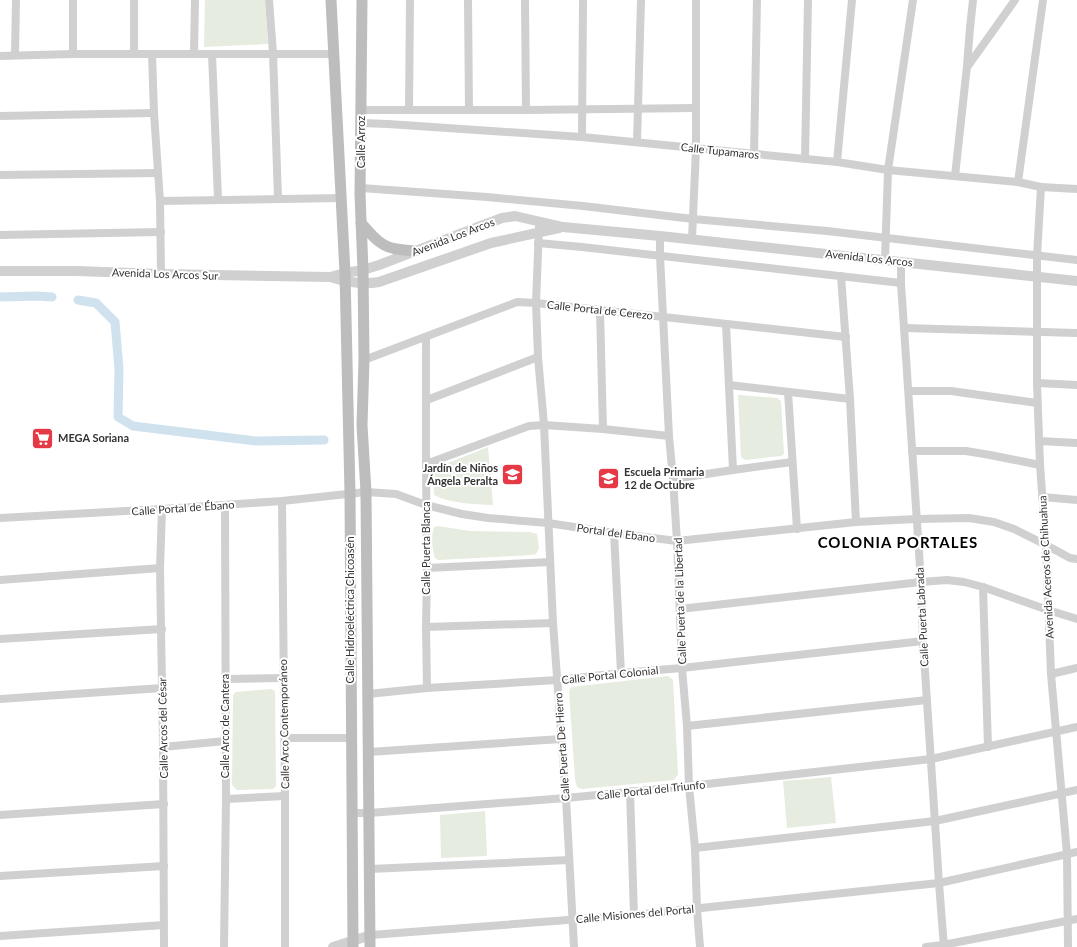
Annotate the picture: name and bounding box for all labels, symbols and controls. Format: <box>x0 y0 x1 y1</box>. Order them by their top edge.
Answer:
street label: Calle Arroz <box>354 116 367 168</box>
street label: Calle Tupamaros <box>680 140 760 161</box>
street label: Avenida Los Arcos <box>410 215 496 258</box>
street label: Avenida Los Arcos <box>825 246 914 269</box>
street label: Avenida Los Arcos Sur <box>112 265 218 282</box>
street label: Calle Portal de Cerezo <box>546 297 654 322</box>
supermarket icon: MEGA Soriana <box>30 425 56 451</box>
place label: MEGA Soriana <box>58 431 129 444</box>
place label: Jardín de Niños Ángela Peralta <box>423 461 498 487</box>
school or university icon: Jardín de Niños Ángela Peralta <box>500 461 526 487</box>
school or university icon: Escuela Primaria 12 de Octubre <box>595 465 621 491</box>
place label: Escuela Primaria 12 de Octubre <box>624 465 704 491</box>
street label: Avenida Aceros de Chihuahua <box>1035 495 1056 639</box>
street label: Calle Portal de Ébano <box>131 497 235 518</box>
street label: Calle Puerta Blanca <box>419 501 432 595</box>
street label: Portal del Ebano <box>576 521 656 544</box>
district label: COLONIA PORTALES <box>818 533 978 551</box>
street label: Calle Hidroeléctrica Chicoasén <box>343 536 356 684</box>
street label: Calle Puerta de la Libertad <box>671 537 688 665</box>
street label: Calle Puerta Labrada <box>912 567 931 667</box>
street label: Calle Arco Contemporáneo <box>276 659 291 789</box>
street label: Calle Portal Colonial <box>561 663 659 686</box>
street label: Calle Arco de Cantera <box>218 674 231 778</box>
street label: Calle Arcos del César <box>155 677 170 779</box>
street label: Calle Puerta De Hierro <box>551 692 572 802</box>
street label: Calle Portal del Triunfo <box>596 777 706 802</box>
street label: Calle Misiones del Portal <box>575 902 695 925</box>

